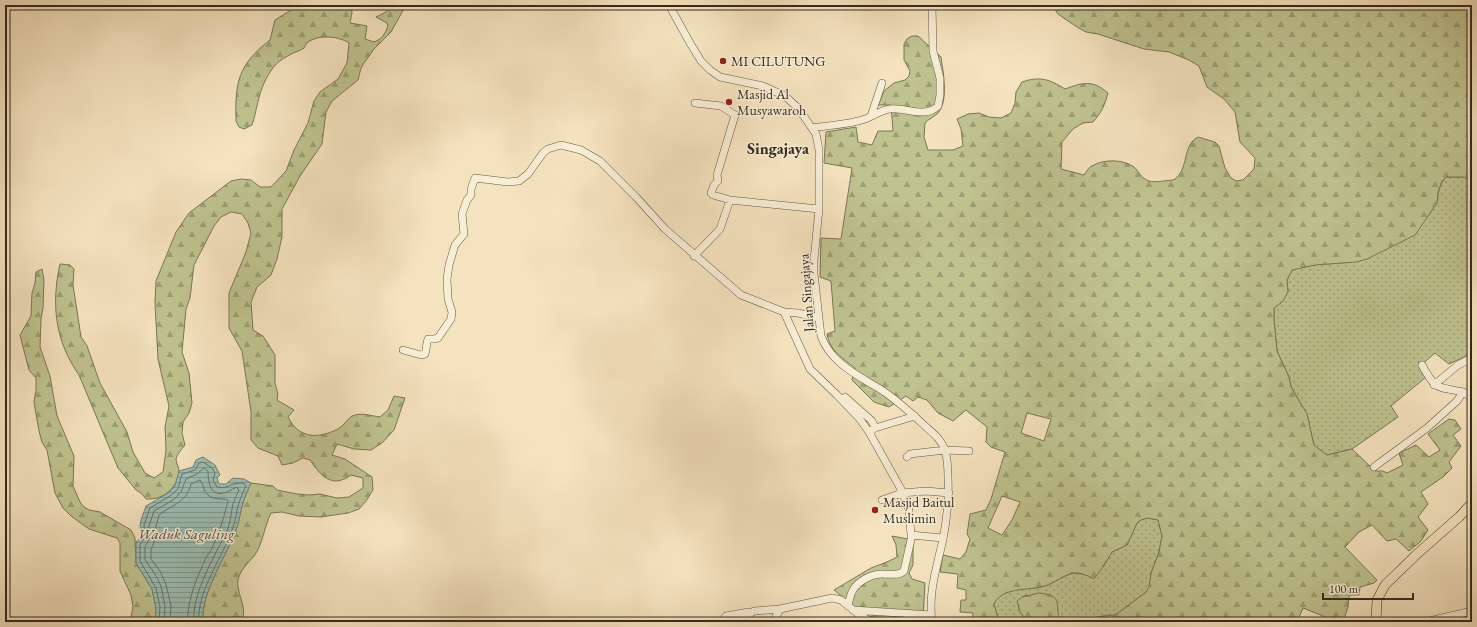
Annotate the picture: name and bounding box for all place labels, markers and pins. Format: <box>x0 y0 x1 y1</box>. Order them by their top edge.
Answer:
place label: MI CILUTUNG <box>731 52 825 70</box>
marker: MI CILUTUNG <box>718 56 728 66</box>
place label: Masjid Al Musyawaroh <box>737 85 806 119</box>
marker: Masjid Al Musyawaroh <box>724 97 734 107</box>
place label: Masjid Baitul Muslimin <box>883 493 955 527</box>
marker: Masjid Baitul Muslimin <box>870 505 880 515</box>

